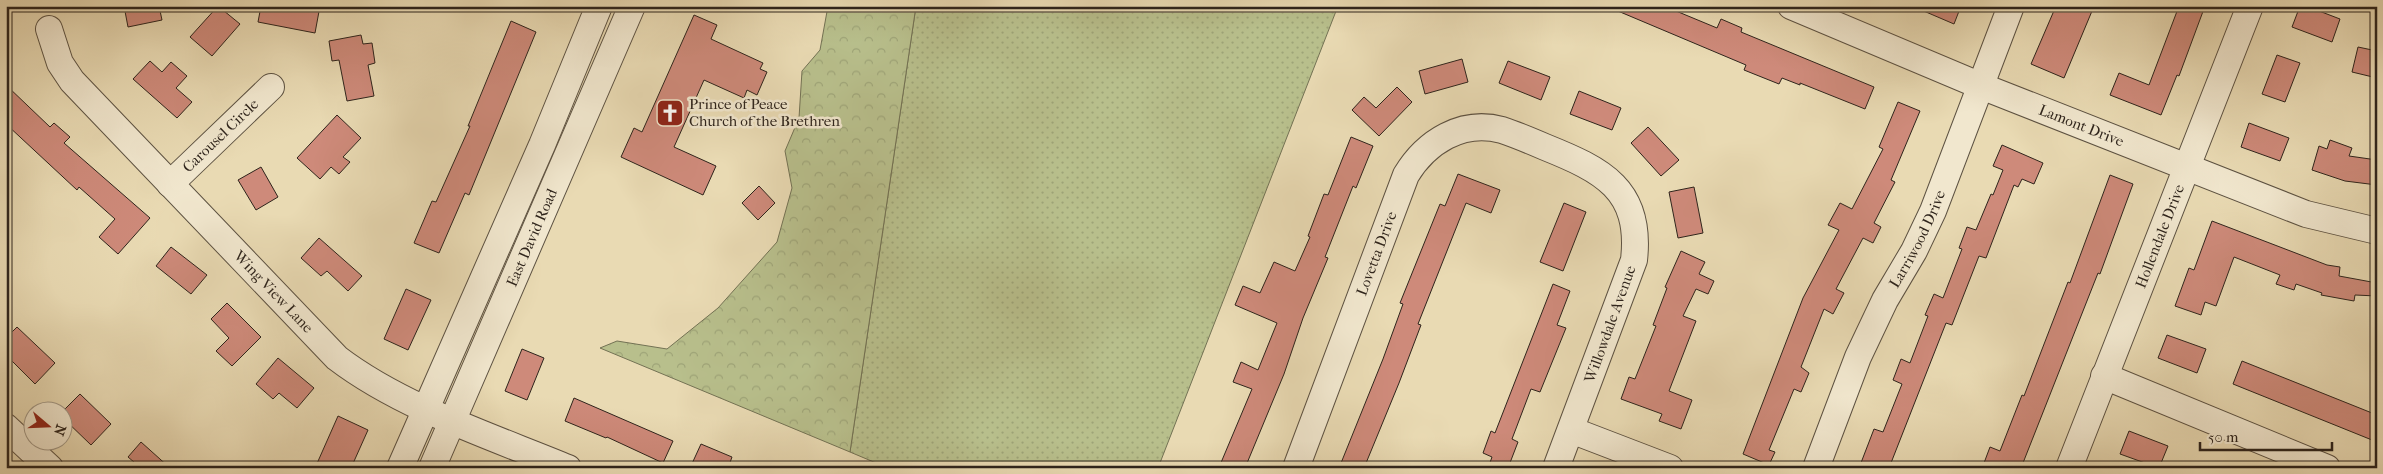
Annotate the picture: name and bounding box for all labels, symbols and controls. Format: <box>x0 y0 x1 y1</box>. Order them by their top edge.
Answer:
street label: Carousel Circle <box>179 95 263 176</box>
place label: Prince of Peace Church of the Brethren <box>689 95 840 130</box>
church icon: Prince of Peace Church of the Brethren <box>655 98 685 128</box>
street label: Lamont Drive <box>2036 101 2127 151</box>
street label: Hollendale Drive <box>2131 181 2188 291</box>
street label: East David Road <box>503 185 561 289</box>
street label: Larriwood Drive <box>1885 187 1949 291</box>
street label: Lovetta Drive <box>1352 208 1401 298</box>
street label: Wing View Lane <box>229 246 317 337</box>
street label: Willowdale Avenue <box>1580 262 1640 386</box>
north arrow <box>22 402 72 452</box>
scale bar <box>2200 419 2333 451</box>
text: N <box>50 422 70 438</box>
text: 50 m <box>2208 428 2239 446</box>

